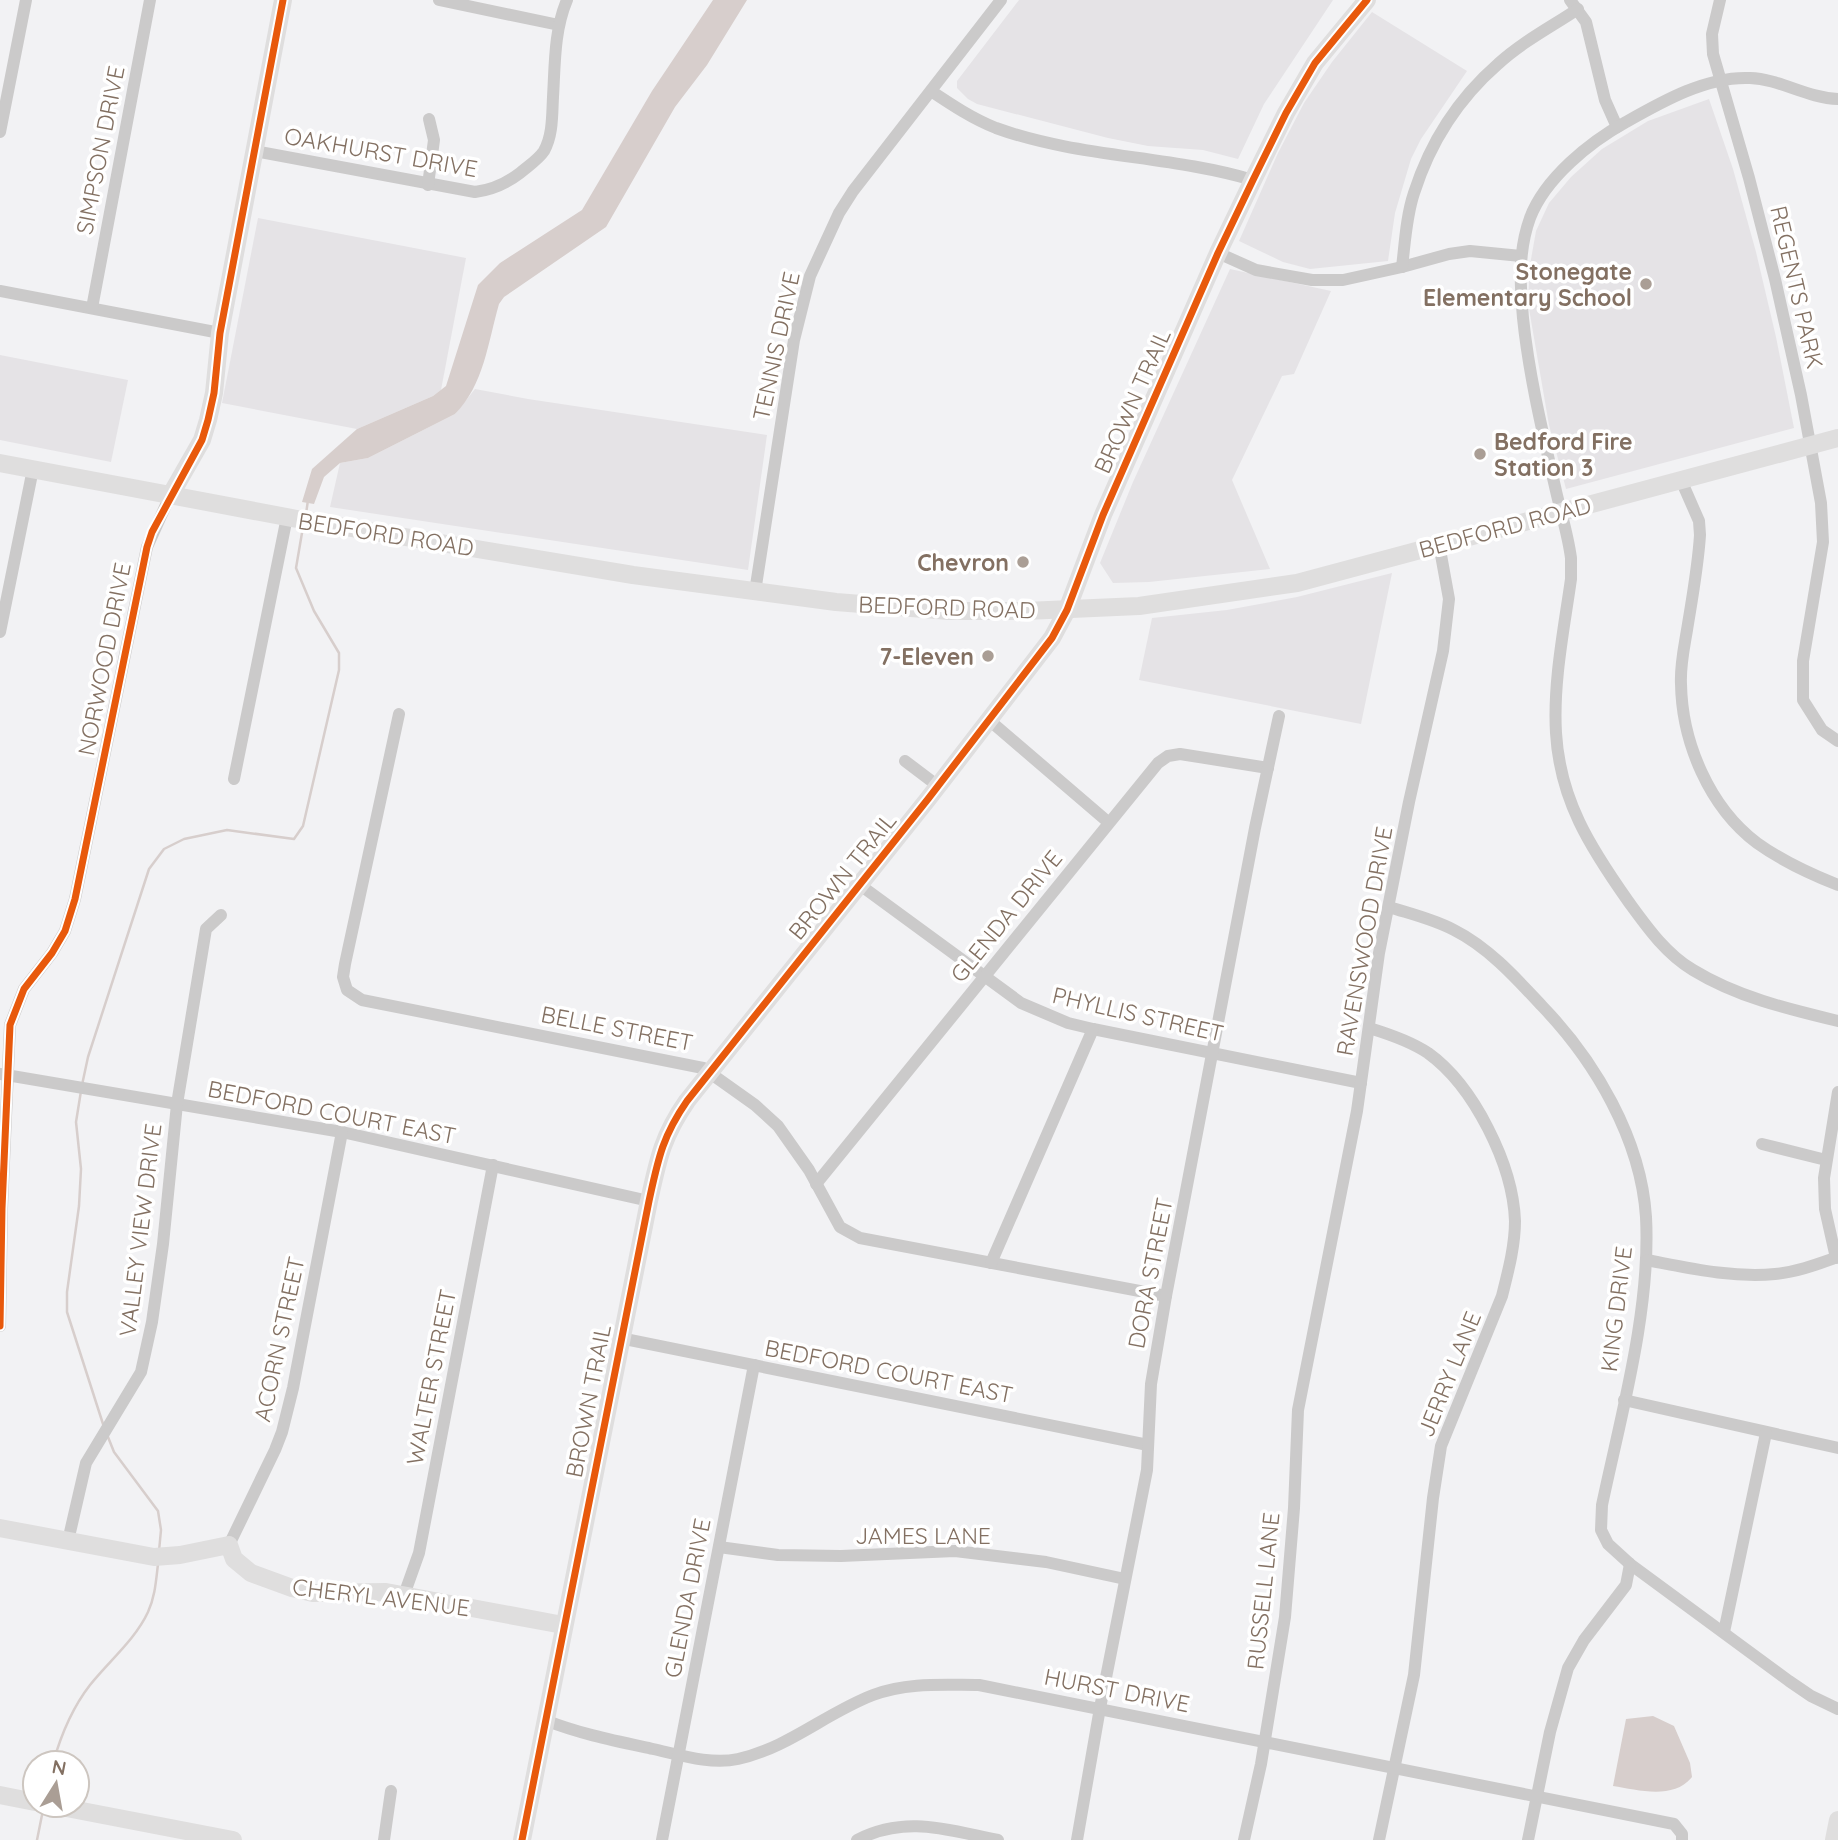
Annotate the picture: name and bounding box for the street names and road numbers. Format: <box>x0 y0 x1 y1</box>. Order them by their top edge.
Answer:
street label: SIMPSON DRIVE <box>69 63 131 237</box>
street label: OAKHURST DRIVE <box>282 121 480 183</box>
street label: REGENTS PARK <box>1764 203 1830 371</box>
street label: TENNIS DRIVE <box>746 269 806 423</box>
street label: BROWN TRAIL <box>1087 324 1177 478</box>
street label: BEDFORD ROAD <box>1416 490 1594 564</box>
street label: BEDFORD ROAD <box>296 506 476 562</box>
street label: NORWOOD DRIVE <box>71 560 137 758</box>
street label: BEDFORD ROAD <box>858 589 1036 625</box>
street label: BROWN TRAIL <box>782 807 902 945</box>
street label: RAVENSWOOD DRIVE <box>1330 824 1398 1058</box>
street label: GLENDA DRIVE <box>944 844 1068 988</box>
street label: PHYLLIS STREET <box>1050 980 1227 1048</box>
street label: BELLE STREET <box>539 999 696 1057</box>
street label: BEDFORD COURT EAST <box>205 1074 459 1150</box>
street label: VALLEY VIEW DRIVE <box>113 1122 167 1338</box>
street label: DORA STREET <box>1121 1195 1179 1351</box>
street label: KING DRIVE <box>1594 1245 1638 1373</box>
street label: ACORN STREET <box>247 1254 311 1424</box>
street label: WALTER STREET <box>400 1287 462 1467</box>
street label: JERRY LANE <box>1411 1307 1487 1441</box>
street label: BROWN TRAIL <box>559 1322 617 1480</box>
street label: BEDFORD COURT EAST <box>762 1333 1016 1409</box>
street label: RUSSELL LANE <box>1240 1511 1286 1671</box>
street label: GLENDA DRIVE <box>657 1516 717 1680</box>
street label: JAMES LANE <box>855 1521 991 1550</box>
street label: CHERYL AVENUE <box>291 1572 471 1622</box>
street label: HURST DRIVE <box>1042 1662 1192 1718</box>

